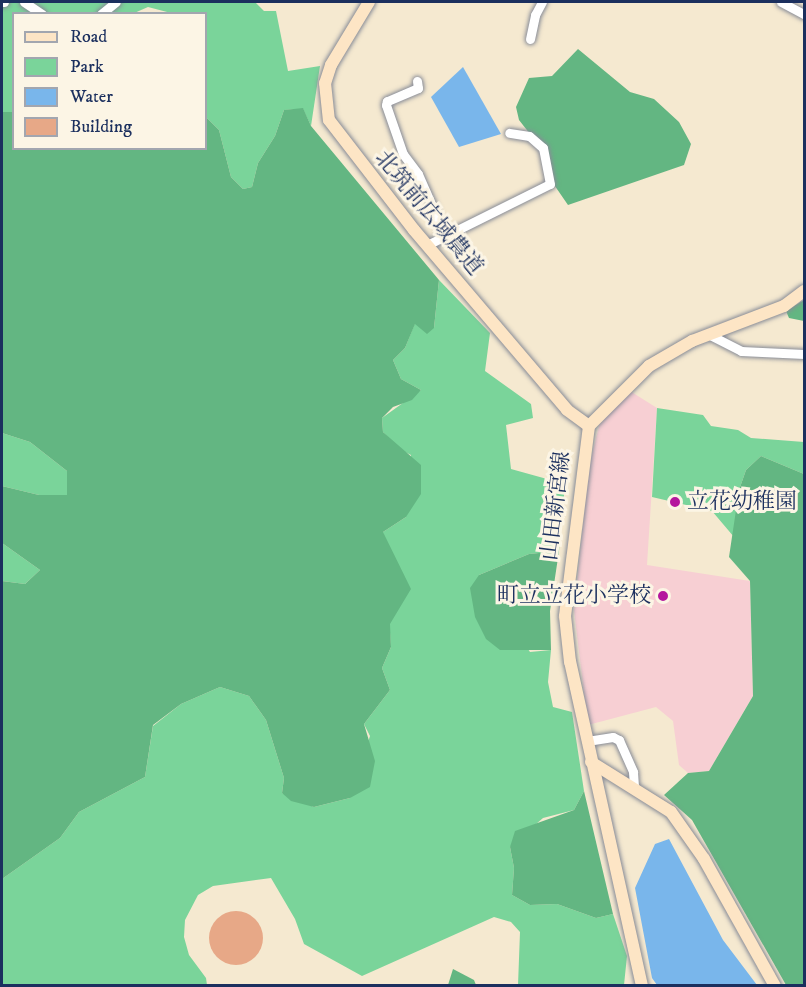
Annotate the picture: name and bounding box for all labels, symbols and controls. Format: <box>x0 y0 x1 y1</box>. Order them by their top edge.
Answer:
legend <box>12 12 207 150</box>
text: Road <box>70 26 107 48</box>
text: Park <box>70 56 104 78</box>
text: Water <box>70 86 113 108</box>
text: Building <box>70 116 132 138</box>
street label: 北筑前広域農道 <box>369 146 489 280</box>
street label: 山田新宮線 <box>536 450 576 562</box>
place label: 立花幼稚園 <box>687 489 797 515</box>
marker: 立花幼稚園 <box>668 495 682 509</box>
place label: 町立立花小学校 <box>497 583 651 609</box>
marker: 町立立花小学校 <box>656 589 670 603</box>

